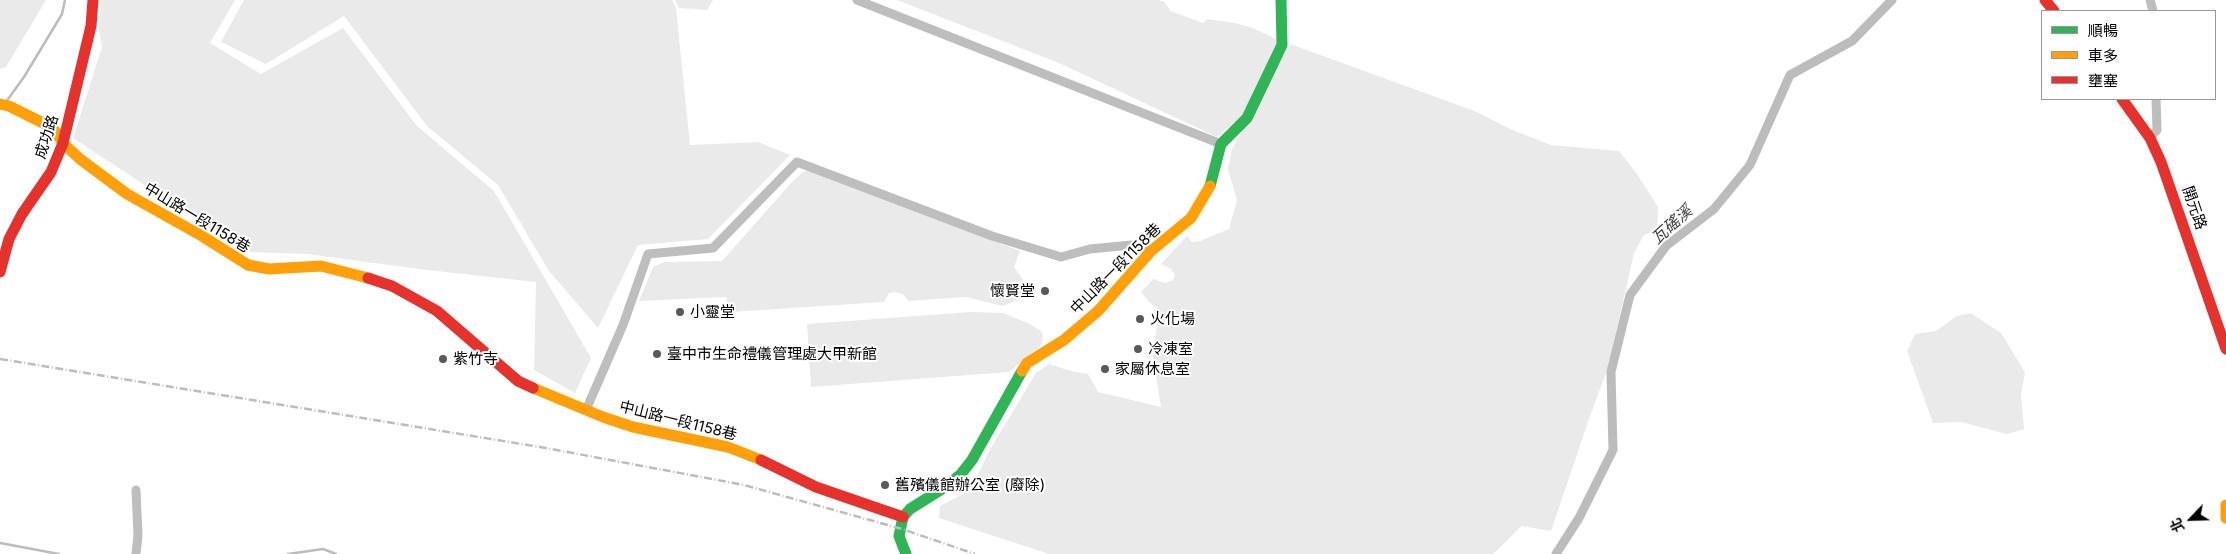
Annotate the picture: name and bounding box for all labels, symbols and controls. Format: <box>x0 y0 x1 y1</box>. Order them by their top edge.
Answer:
legend <box>2041 10 2216 100</box>
text: 順暢 <box>2088 21 2118 40</box>
text: 車多 <box>2088 46 2118 65</box>
text: 壅塞 <box>2088 71 2118 90</box>
street label: 成功路 <box>31 113 63 161</box>
street label: 中山路一段1158巷 <box>141 179 253 257</box>
street label: 開元路 <box>2178 184 2210 232</box>
water label: 瓦磘溪 <box>1648 202 1696 248</box>
street label: 中山路一段1158巷 <box>1067 220 1165 318</box>
place label: 懷賢堂 <box>990 282 1035 300</box>
marker: 懷賢堂 <box>1039 285 1051 297</box>
place label: 小靈堂 <box>690 303 735 321</box>
marker: 小靈堂 <box>674 306 686 318</box>
place label: 火化場 <box>1150 310 1195 328</box>
marker: 火化場 <box>1134 313 1146 325</box>
place label: 冷凍室 <box>1148 340 1193 358</box>
marker: 冷凍室 <box>1132 343 1144 355</box>
place label: 臺中市生命禮儀管理處大甲新館 <box>667 345 877 363</box>
marker: 臺中市生命禮儀管理處大甲新館 <box>651 348 663 360</box>
place label: 紫竹寺 <box>453 350 498 368</box>
marker: 紫竹寺 <box>437 353 449 365</box>
place label: 家屬休息室 <box>1115 360 1190 378</box>
marker: 家屬休息室 <box>1099 363 1111 375</box>
street label: 中山路一段1158巷 <box>617 398 739 444</box>
place label: 舊殯儀館辦公室 (廢除) <box>895 476 1045 494</box>
marker: 舊殯儀館辦公室 (廢除) <box>879 479 891 491</box>
north arrow <box>2166 494 2216 544</box>
text: 北 <box>2166 515 2187 535</box>

